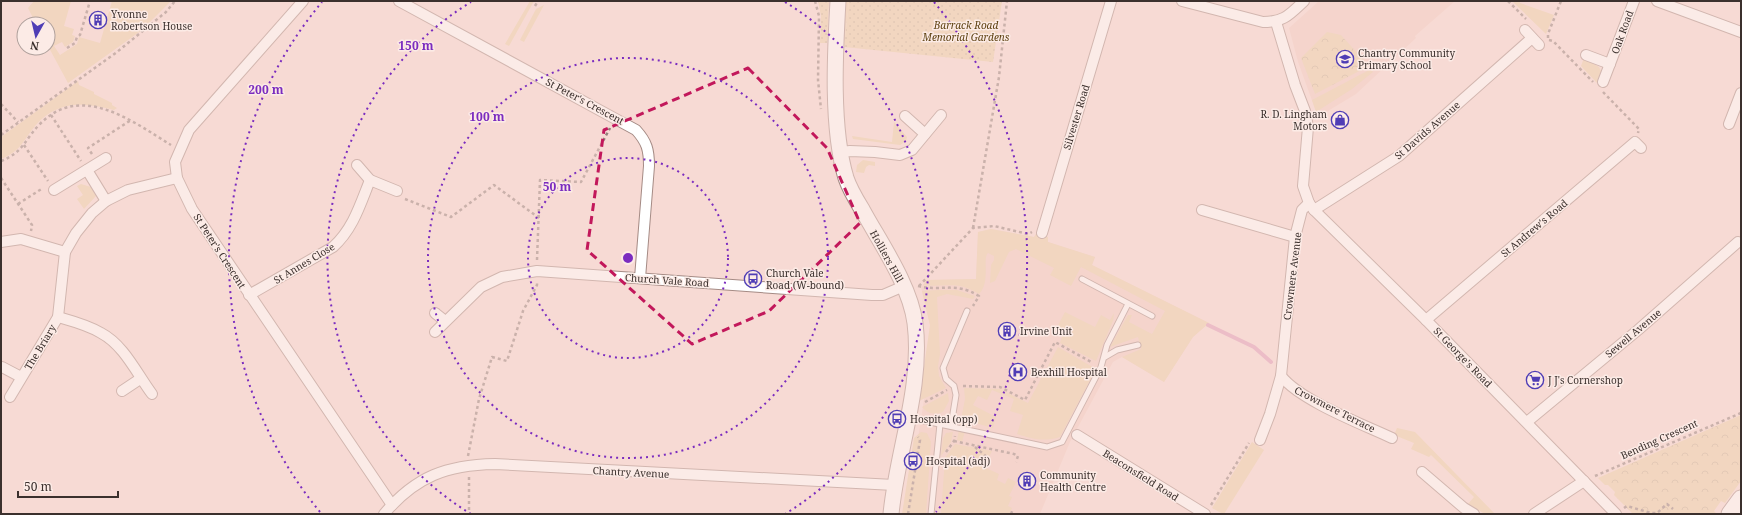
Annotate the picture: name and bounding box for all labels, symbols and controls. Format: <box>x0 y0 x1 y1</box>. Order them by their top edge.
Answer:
place label: Yvonne Robertson House <box>110 7 192 33</box>
street label: Oak Road <box>1608 8 1636 56</box>
building icon: Yvonne Robertson House <box>88 10 108 30</box>
north arrow <box>16 16 56 56</box>
park label: Barrack Road Memorial Gardens <box>922 18 1010 44</box>
text: 150 m <box>398 37 434 54</box>
text: N <box>29 38 40 54</box>
place label: Chantry Community Primary School <box>1358 46 1455 72</box>
school or university icon: Chantry Community Primary School <box>1335 49 1355 69</box>
street label: St Peter's Crescent <box>543 74 627 128</box>
text: 200 m <box>248 81 284 98</box>
street label: Silvester Road <box>1059 83 1093 151</box>
street label: St Davids Avenue <box>1391 98 1463 162</box>
place label: R. D. Lingham Motors <box>1260 107 1328 133</box>
text: 100 m <box>469 108 505 125</box>
shop icon: R. D. Lingham Motors <box>1330 110 1350 130</box>
text: 50 m <box>543 178 571 195</box>
street label: St Andrew's Road <box>1498 196 1570 260</box>
street label: St Peter's Crescent <box>190 211 250 292</box>
street label: Holliers Hill <box>867 227 907 285</box>
street label: Crowmere Avenue <box>1280 231 1304 321</box>
street label: St Annes Close <box>271 239 337 287</box>
centre of rings <box>621 251 635 265</box>
place label: Church Vale Road (W-bound) <box>766 266 844 292</box>
bus stop icon: Church Vale Road (W-bound) <box>743 269 763 289</box>
street label: Church Vale Road <box>624 270 710 290</box>
street label: Sewell Avenue <box>1602 305 1664 361</box>
street label: The Briary <box>21 321 59 372</box>
building icon: Irvine Unit <box>997 321 1017 341</box>
place label: Irvine Unit <box>1020 324 1073 338</box>
street label: St George's Road <box>1431 324 1495 390</box>
hospital icon: Bexhill Hospital <box>1008 362 1028 382</box>
place label: Bexhill Hospital <box>1031 365 1107 379</box>
supermarket icon: J J's Cornershop <box>1525 370 1545 390</box>
place label: J J's Cornershop <box>1547 373 1623 387</box>
street label: Crowmere Terrace <box>1292 383 1378 435</box>
bus stop icon: Hospital (opp) <box>887 409 907 429</box>
place label: Hospital (opp) <box>910 412 977 426</box>
street label: Bending Crescent <box>1618 416 1700 462</box>
street label: Beaconsfield Road <box>1100 446 1182 504</box>
bus stop icon: Hospital (adj) <box>903 451 923 471</box>
place label: Hospital (adj) <box>926 454 990 468</box>
street label: Chantry Avenue <box>592 463 670 481</box>
place label: Community Health Centre <box>1040 468 1106 494</box>
building icon: Community Health Centre <box>1017 471 1037 491</box>
scale bar <box>18 473 118 499</box>
text: 50 m <box>24 478 52 495</box>

